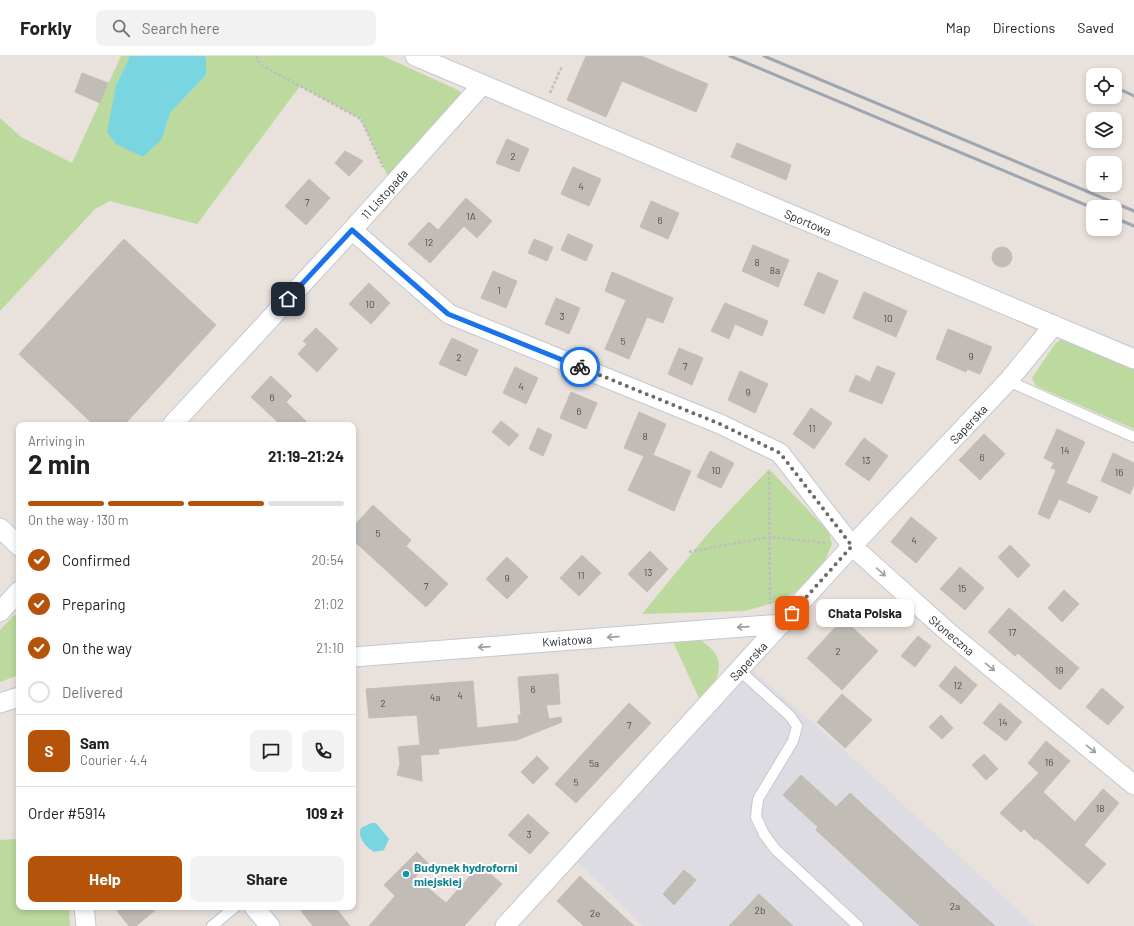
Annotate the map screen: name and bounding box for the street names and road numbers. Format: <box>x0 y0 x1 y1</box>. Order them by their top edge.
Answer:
street label: 11 Listopada <box>358 166 410 222</box>
street label: Sportowa <box>782 206 834 238</box>
street label: Saperska <box>946 402 990 446</box>
street label: Słoneczna <box>927 612 977 658</box>
street label: Kwiatowa <box>542 631 592 649</box>
street label: Saperska <box>726 639 770 683</box>

